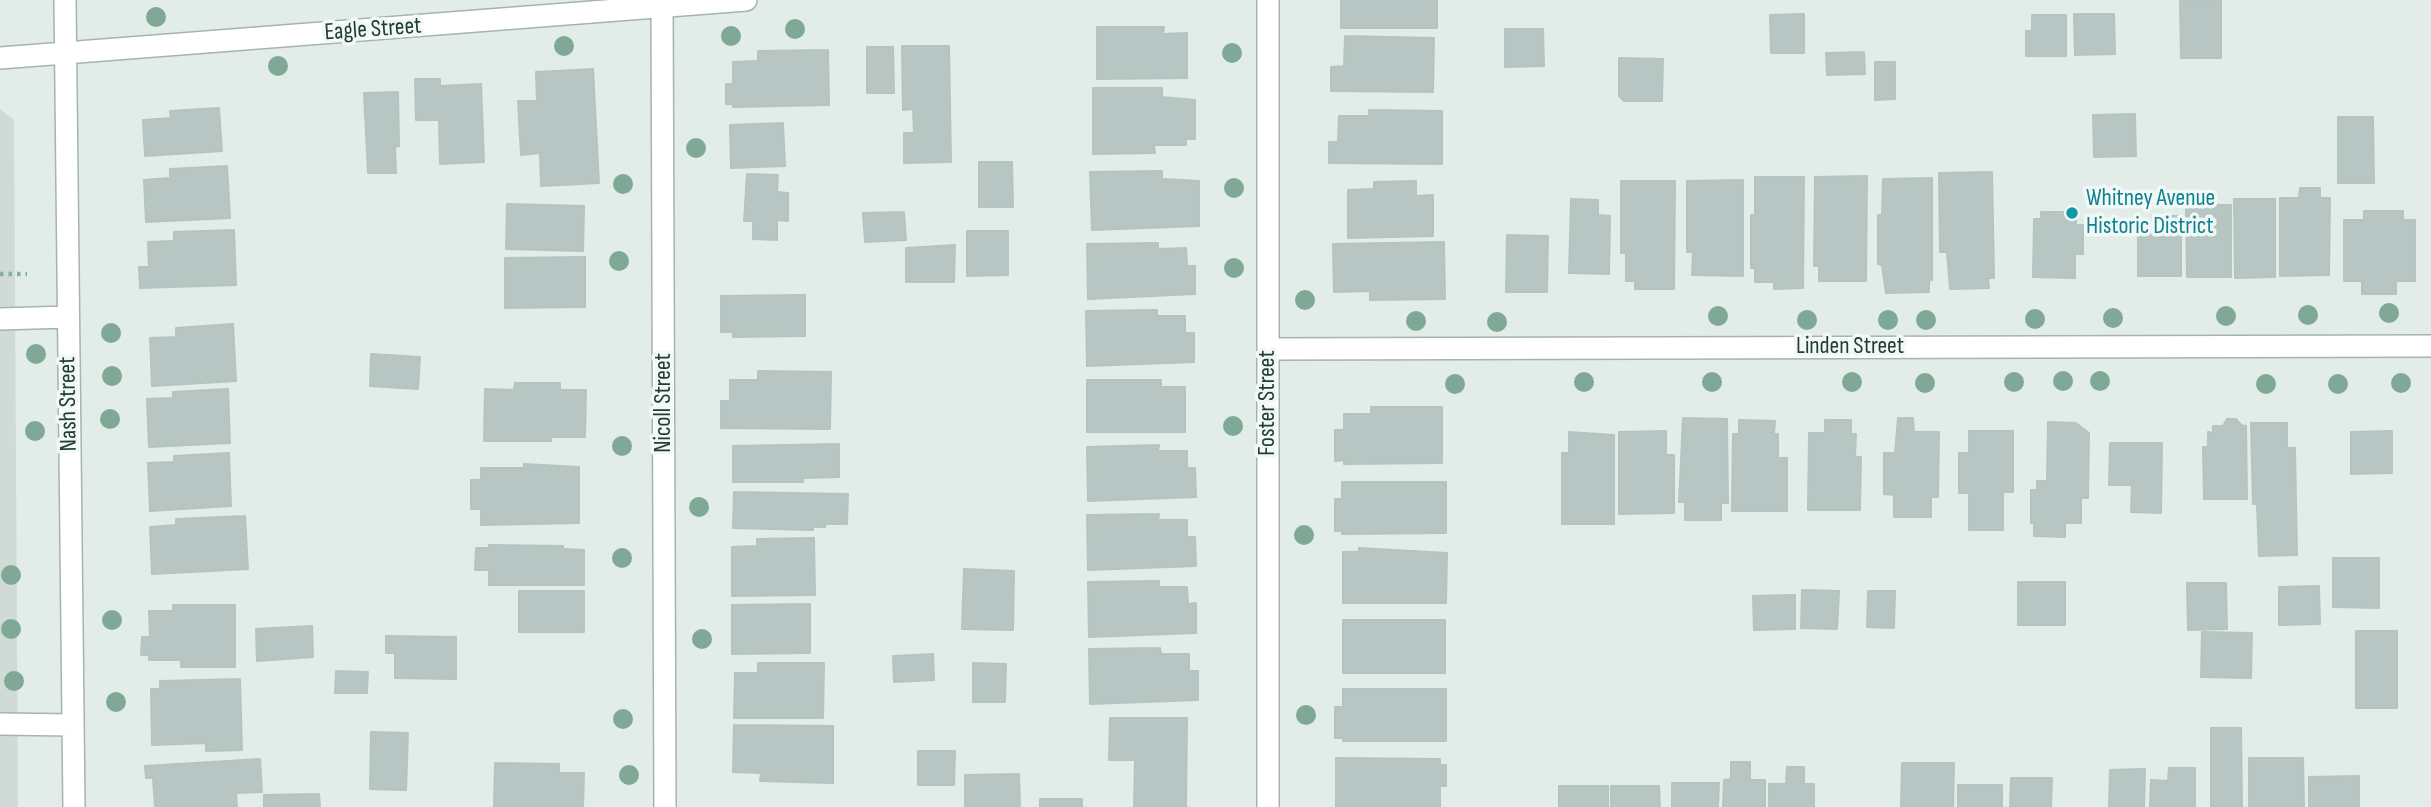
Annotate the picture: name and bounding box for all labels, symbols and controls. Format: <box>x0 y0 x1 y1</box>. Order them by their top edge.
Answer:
street label: Eagle Street <box>324 12 422 48</box>
place label: Whitney Avenue Historic District <box>2086 185 2215 241</box>
marker: Whitney Avenue Historic District <box>2064 205 2080 221</box>
street label: Linden Street <box>1796 333 1904 361</box>
street label: Foster Street <box>1254 350 1282 456</box>
street label: Nicoll Street <box>650 353 678 453</box>
street label: Nash Street <box>54 356 84 452</box>

